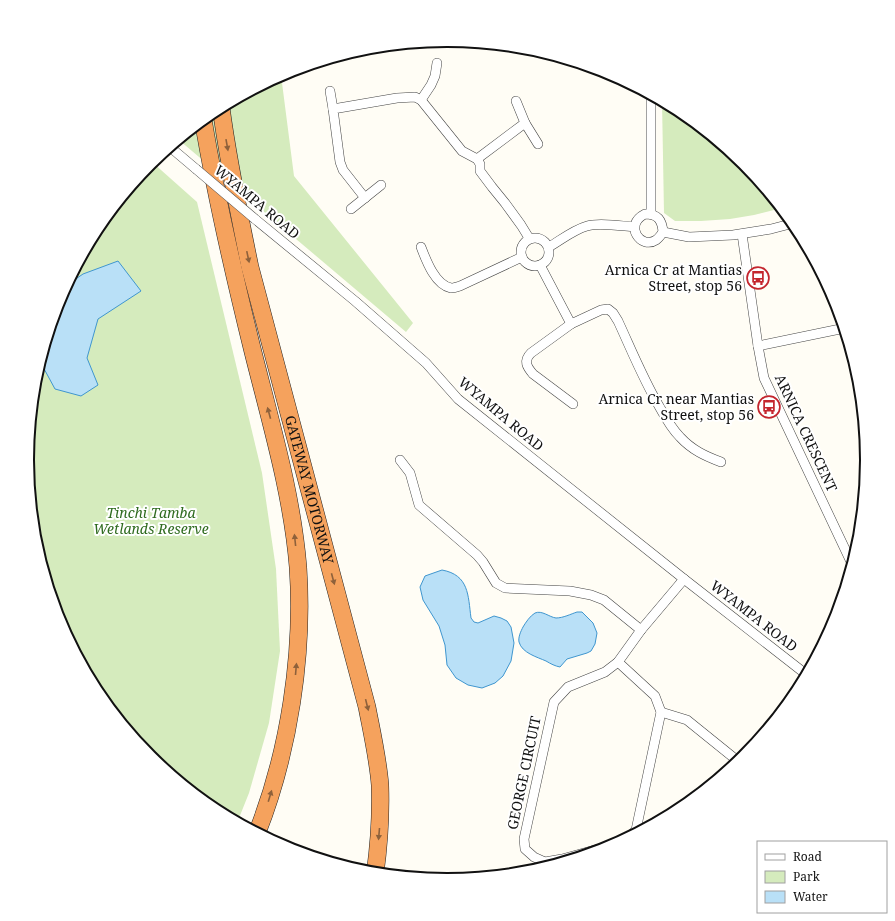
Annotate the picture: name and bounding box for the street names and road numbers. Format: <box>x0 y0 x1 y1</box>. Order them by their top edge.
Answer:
street label: WYAMPA ROAD <box>211 160 304 243</box>
street label: ARNICA CRESCENT <box>771 371 842 495</box>
street label: WYAMPA ROAD <box>455 372 548 455</box>
street label: GATEWAY MOTORWAY <box>281 413 339 566</box>
street label: WYAMPA ROAD <box>707 576 802 656</box>
street label: GEORGE CIRCUIT <box>502 714 545 831</box>

